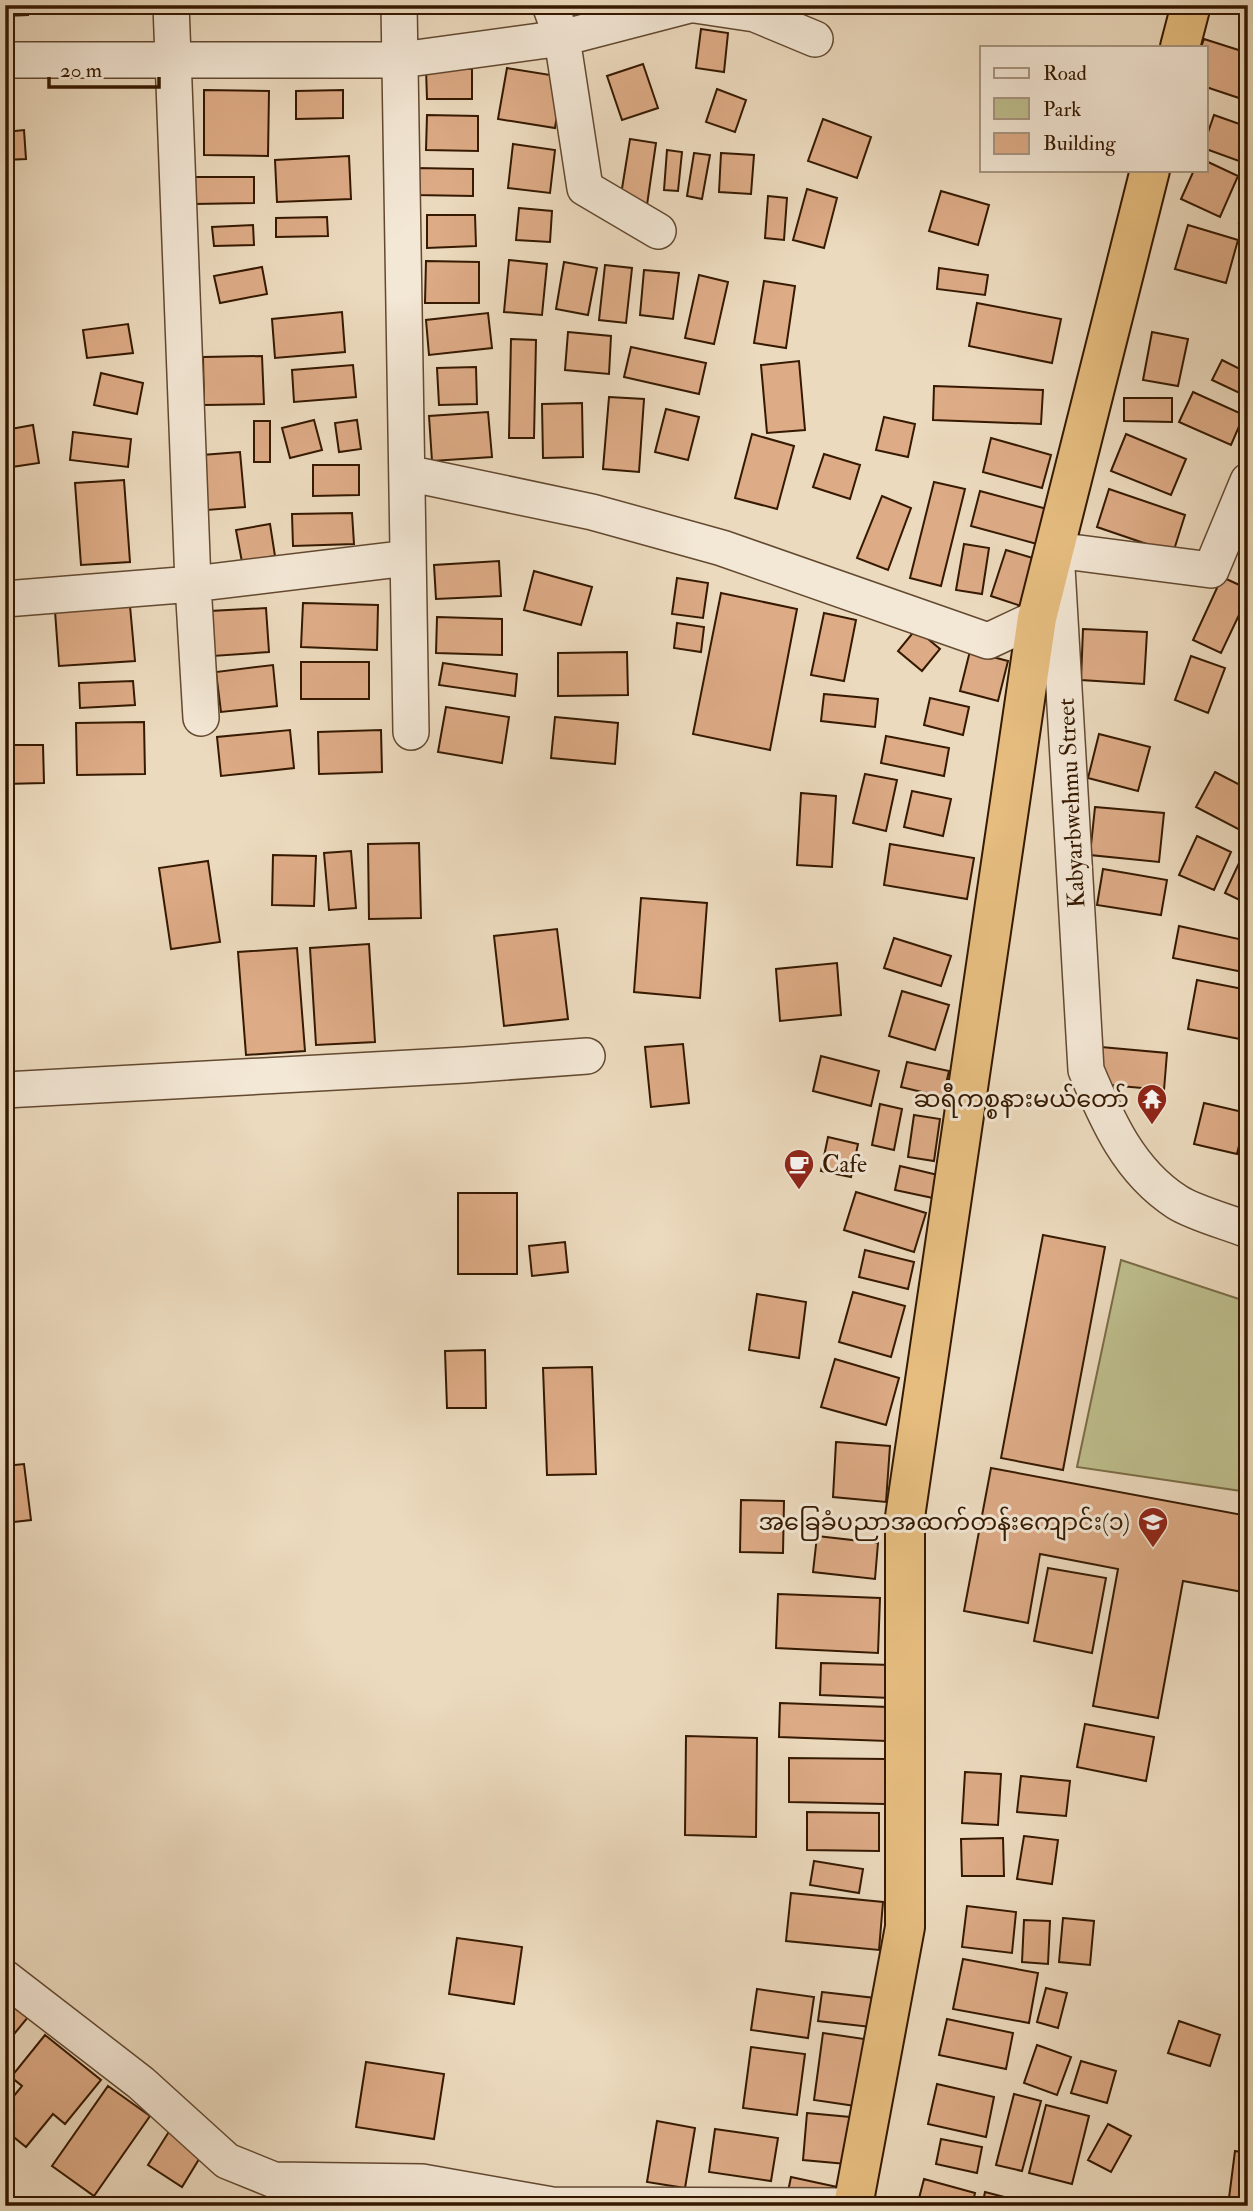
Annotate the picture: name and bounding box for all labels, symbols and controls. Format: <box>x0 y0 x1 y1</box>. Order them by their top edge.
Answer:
scale bar <box>49 46 159 90</box>
legend <box>980 46 1208 172</box>
text: 20 m <box>60 57 102 84</box>
text: Road <box>1043 60 1088 87</box>
text: Park <box>1043 96 1081 123</box>
text: Building <box>1043 130 1116 157</box>
street label: Kabyarbwehmu Street <box>1051 697 1092 909</box>
temple icon: ဆရီကစ္စနားမယ်တော် <box>1135 1082 1169 1126</box>
place label: ဆရီကစ္စနားမယ်တော် <box>913 1083 1129 1119</box>
cafe icon: Cafe <box>782 1147 816 1191</box>
place label: Cafe <box>822 1149 867 1180</box>
school or university icon: အခြေခံပညာအထက်တန်းကျောင်း(၁) <box>1136 1505 1170 1549</box>
place label: အခြေခံပညာအထက်တန်းကျောင်း(၁) <box>758 1506 1130 1541</box>

